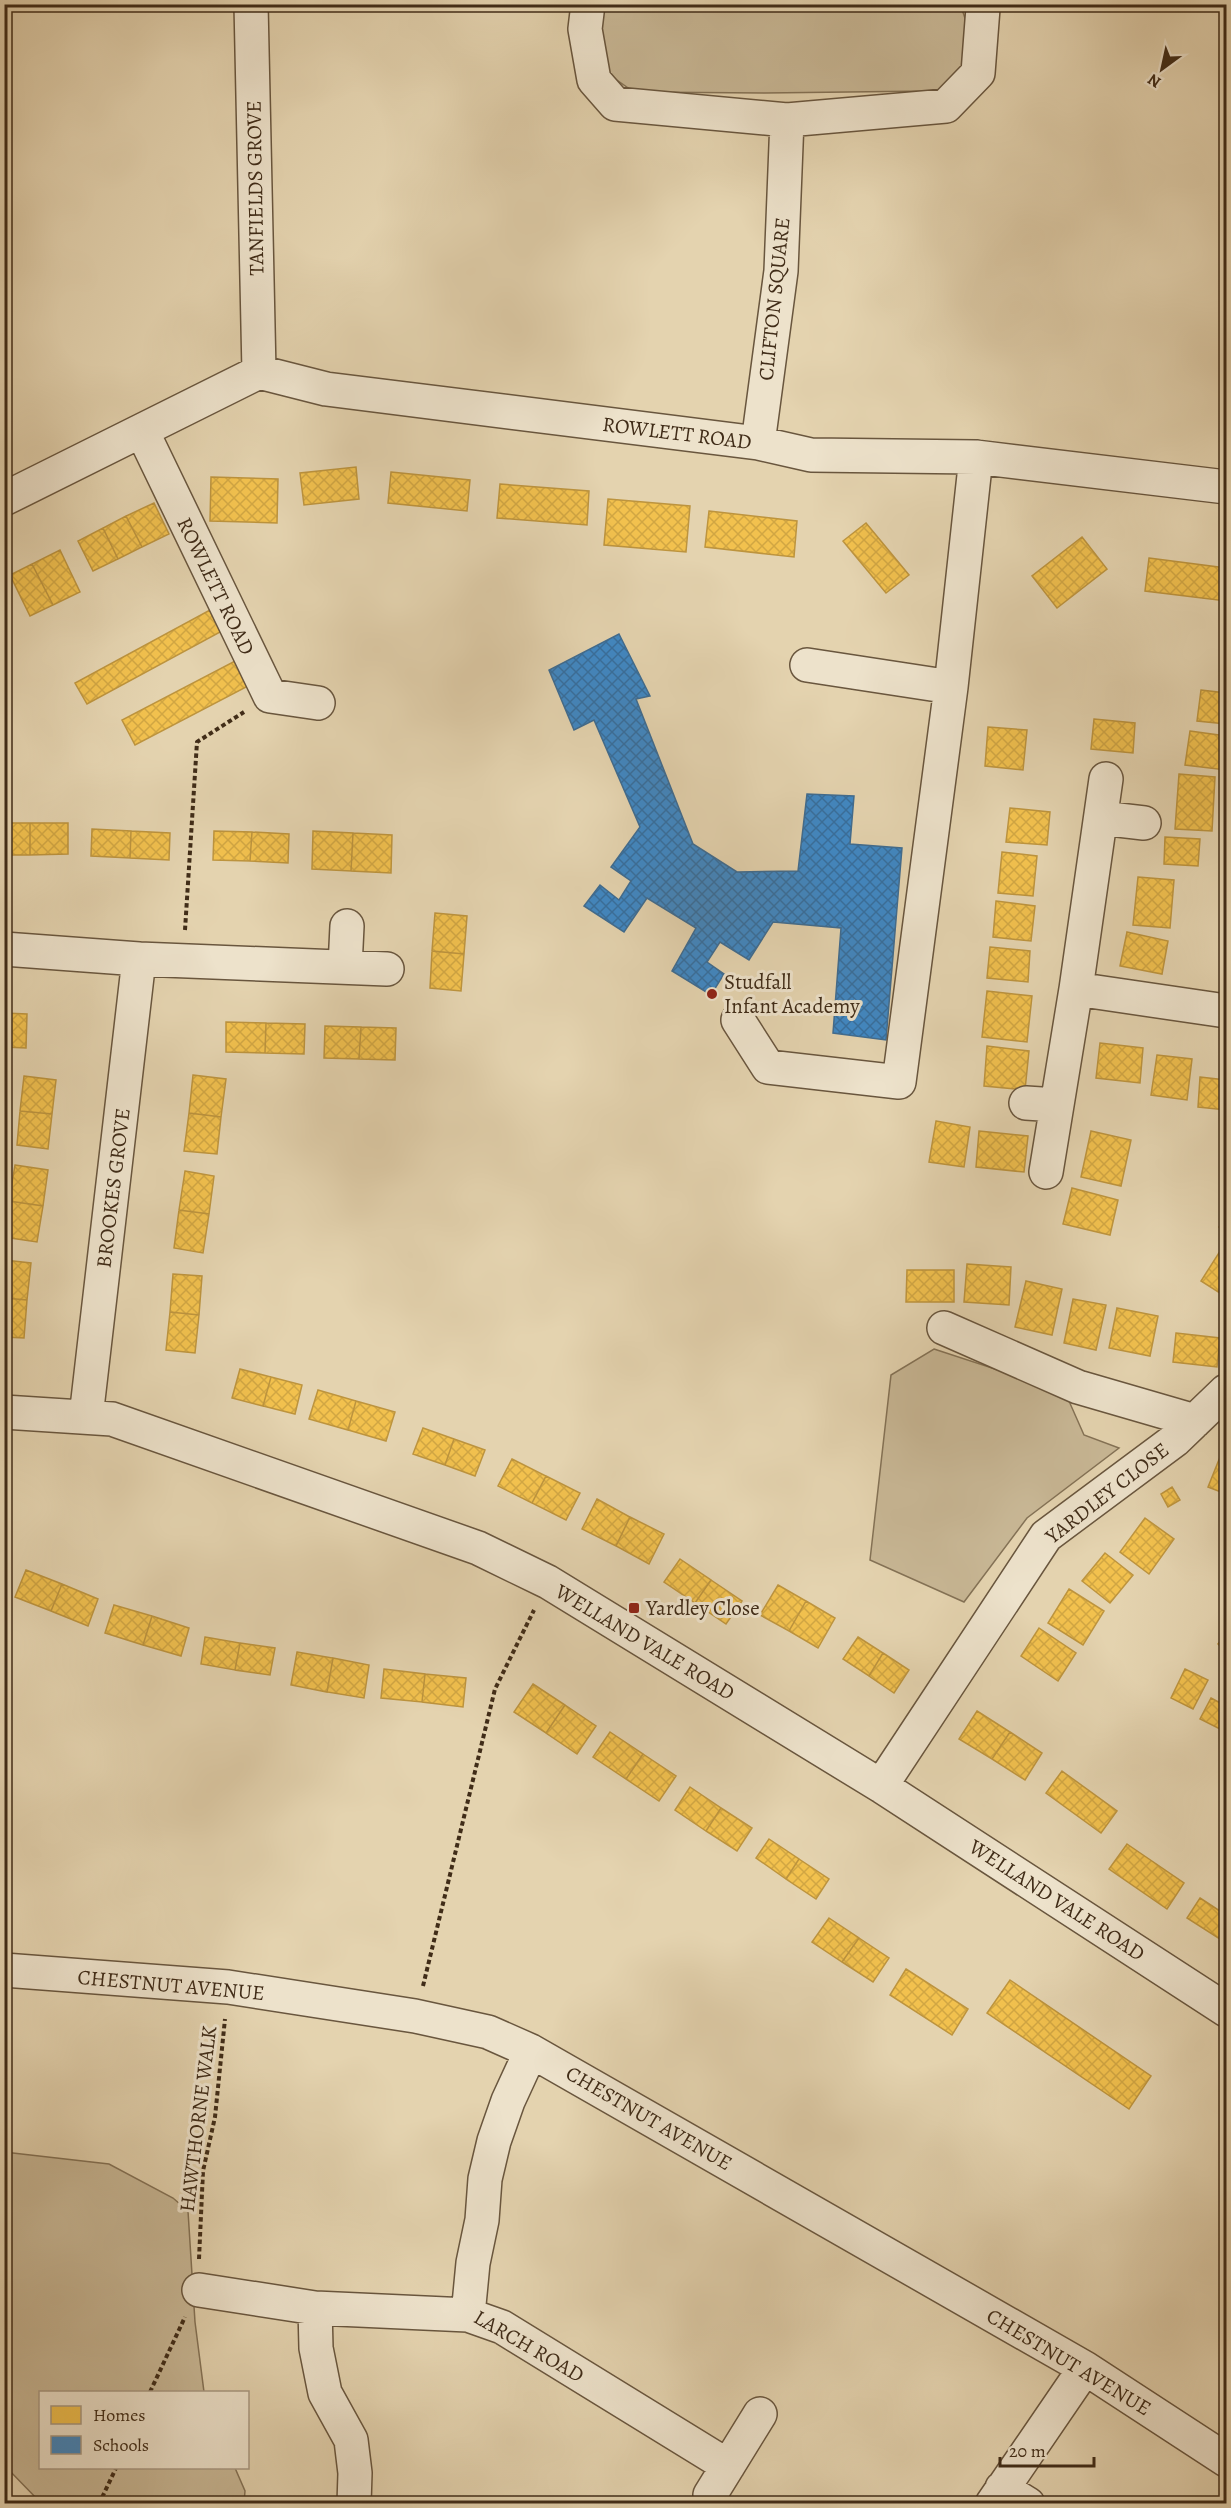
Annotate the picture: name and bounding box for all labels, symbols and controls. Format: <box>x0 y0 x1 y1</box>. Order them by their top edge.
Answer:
north arrow <box>1132 39 1192 99</box>
text: N <box>1143 68 1165 93</box>
street label: TANFIELDS GROVE <box>239 100 271 276</box>
street label: CLIFTON SQUARE <box>752 216 796 382</box>
street label: ROWLETT ROAD <box>601 410 753 456</box>
street label: ROWLETT ROAD <box>171 512 261 660</box>
place label: Studfall Infant Academy <box>724 968 860 1020</box>
marker: Studfall Infant Academy <box>705 987 719 1001</box>
street label: BROOKES GROVE <box>89 1106 137 1270</box>
street label: YARDLEY CLOSE <box>1039 1436 1175 1551</box>
street label: WELLAND VALE ROAD <box>549 1577 740 1707</box>
place label: Yardley Close <box>645 1594 760 1622</box>
marker: Yardley Close <box>627 1601 641 1615</box>
street label: WELLAND VALE ROAD <box>963 1832 1150 1967</box>
street label: CHESTNUT AVENUE <box>76 1963 266 2007</box>
street label: HAWTHORNE WALK <box>173 2024 223 2214</box>
street label: CHESTNUT AVENUE <box>561 2059 737 2177</box>
street label: CHESTNUT AVENUE <box>981 2302 1157 2422</box>
street label: LARCH ROAD <box>469 2303 589 2389</box>
legend <box>39 2391 249 2469</box>
text: Homes <box>93 2403 145 2427</box>
scale bar <box>1000 2430 1094 2468</box>
text: Schools <box>93 2433 149 2457</box>
text: 20 m <box>1009 2439 1046 2463</box>

